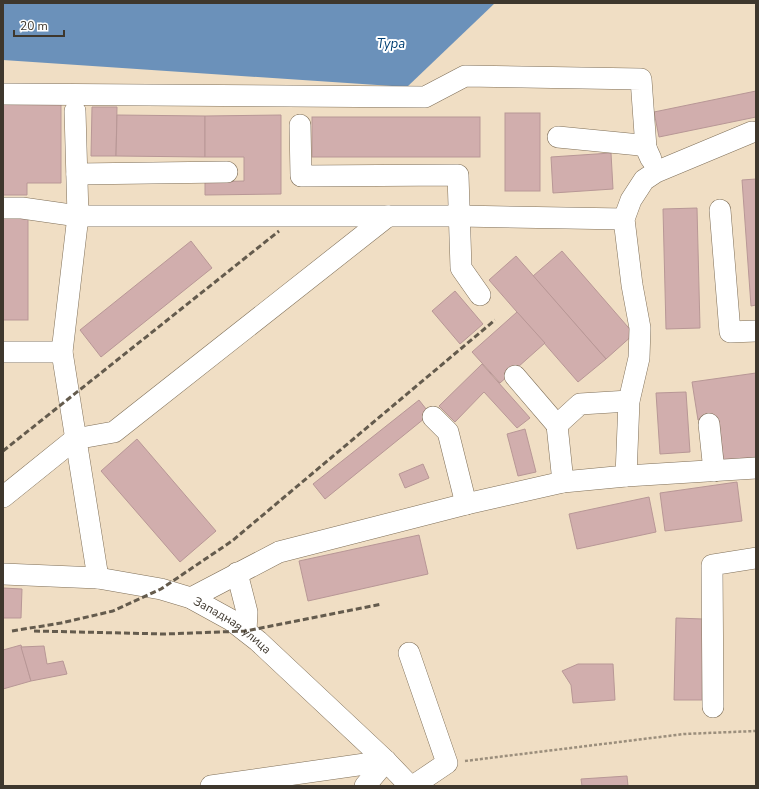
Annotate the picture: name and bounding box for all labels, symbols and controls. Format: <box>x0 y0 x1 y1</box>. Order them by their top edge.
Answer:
scale bar <box>14 12 64 38</box>
text: 20 m <box>20 18 48 34</box>
water label: Тура <box>377 35 405 53</box>
street label: Западная улица <box>191 593 275 657</box>

